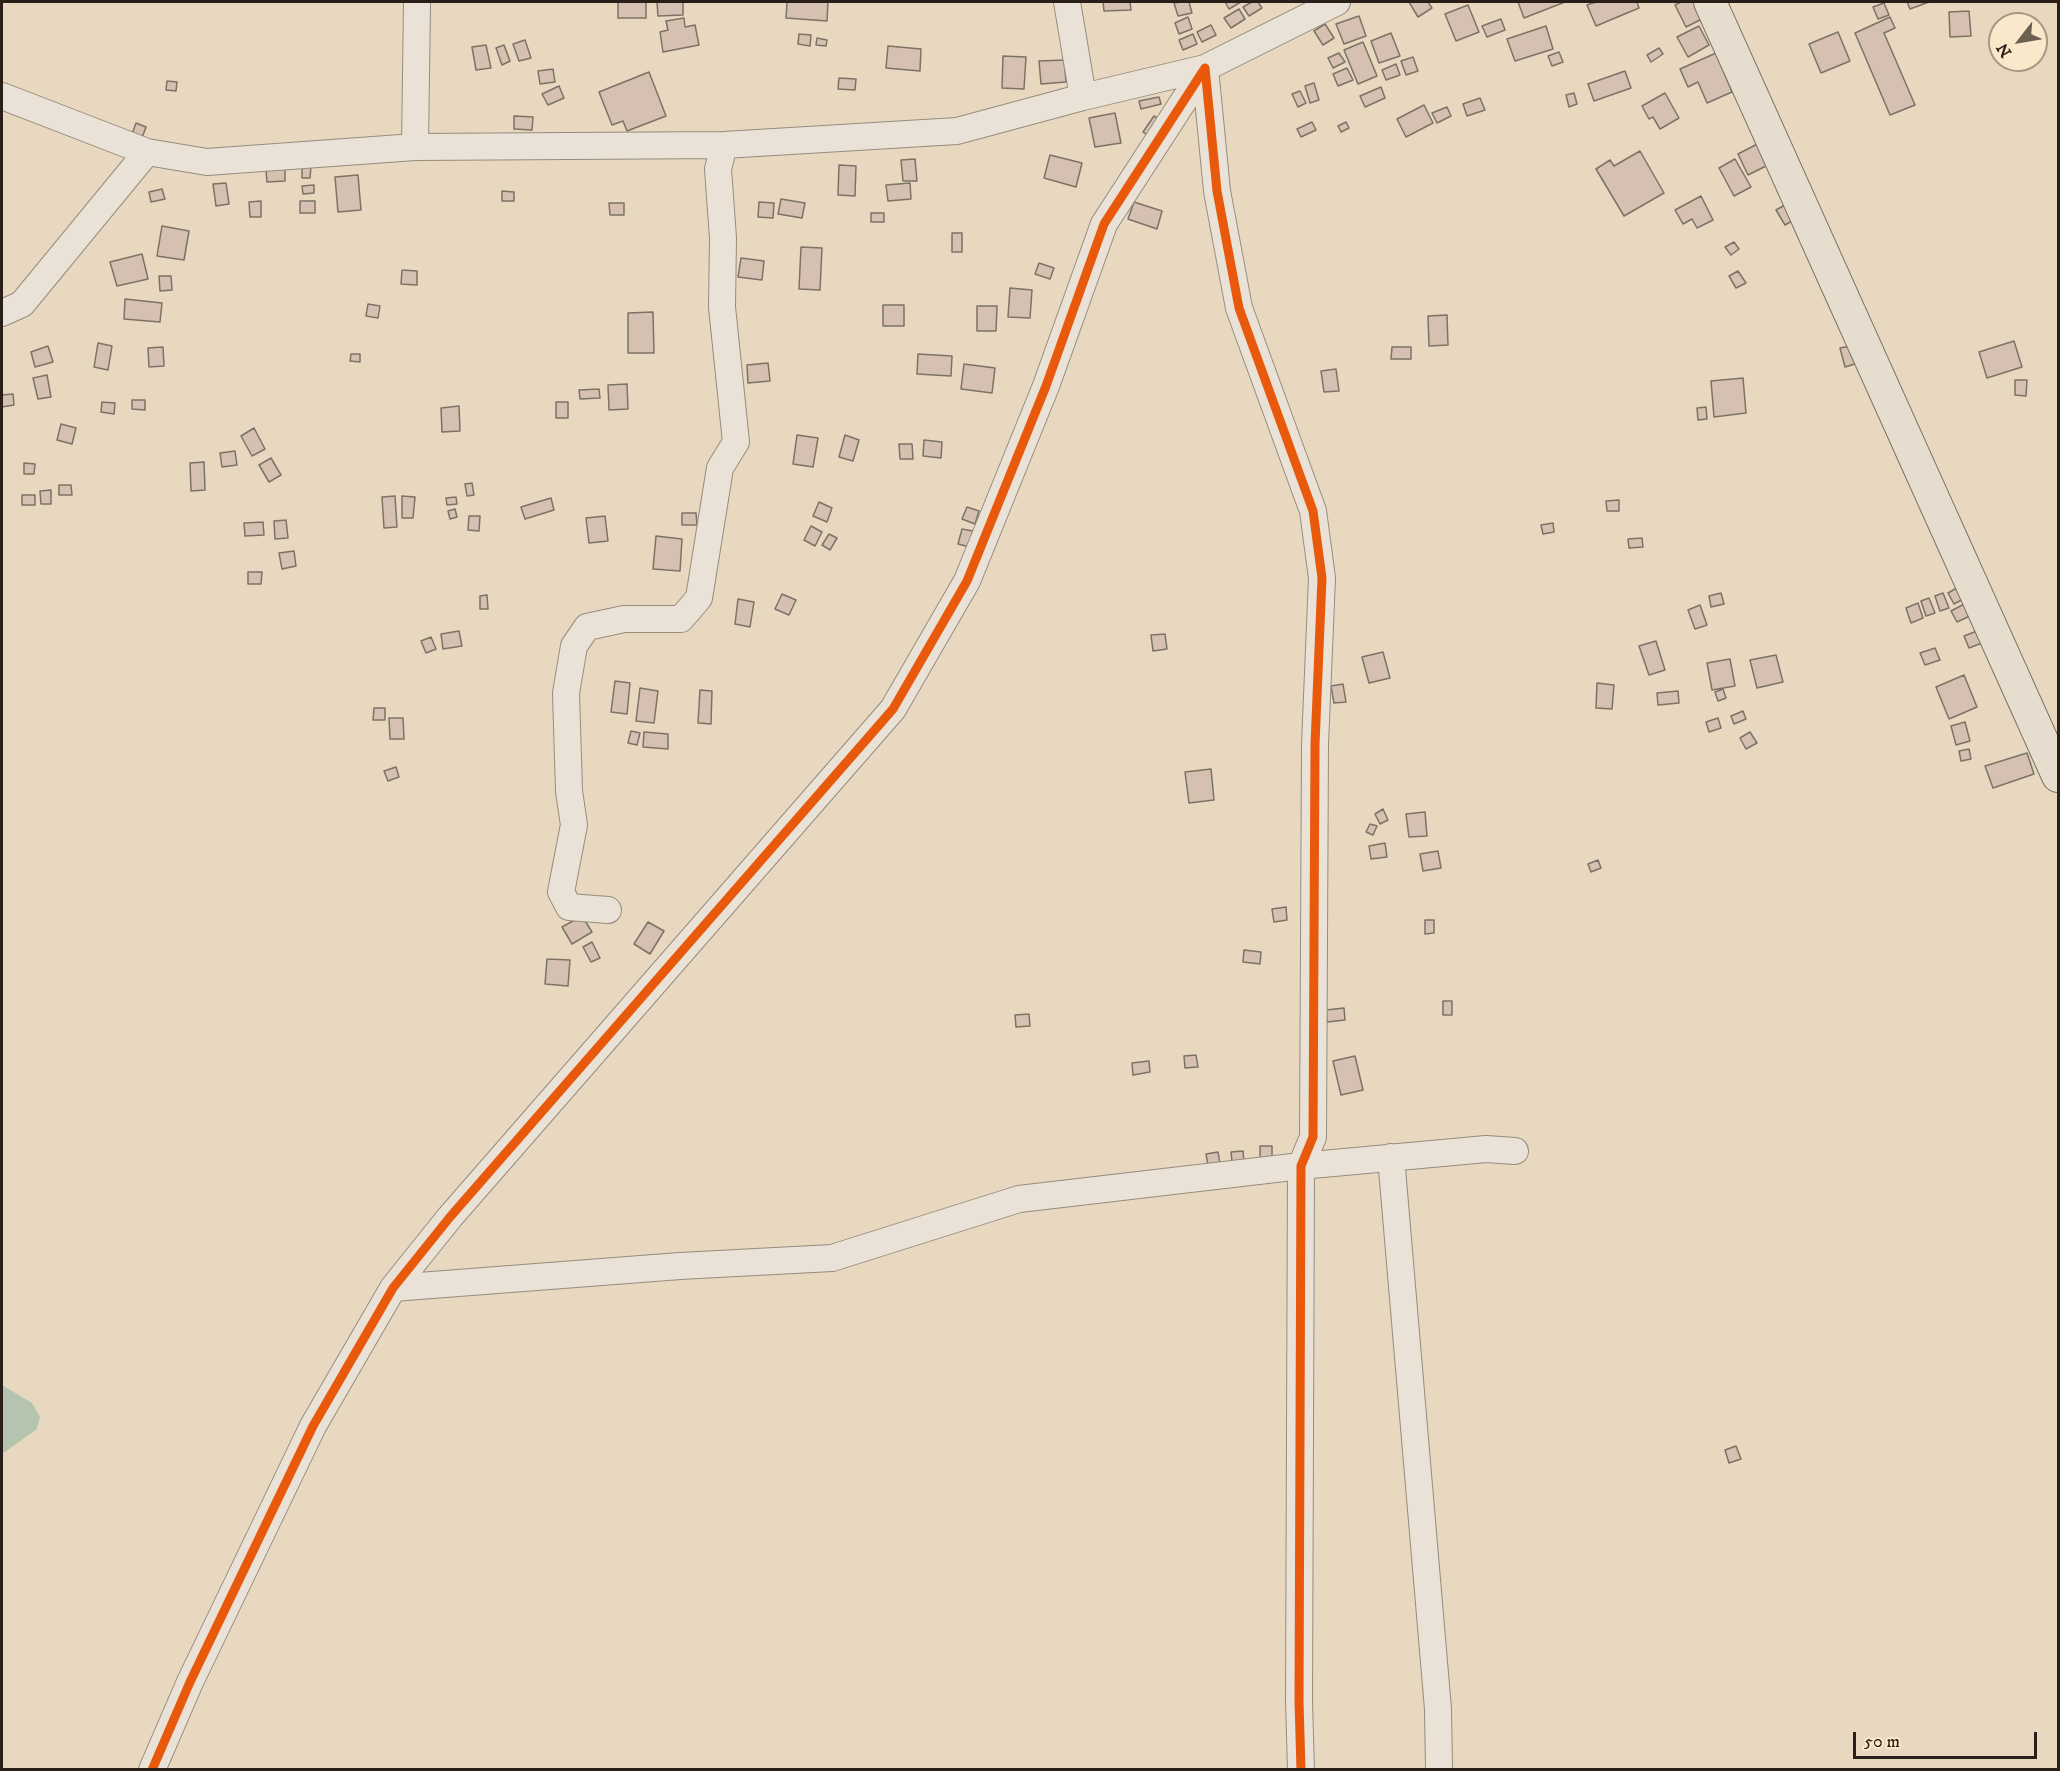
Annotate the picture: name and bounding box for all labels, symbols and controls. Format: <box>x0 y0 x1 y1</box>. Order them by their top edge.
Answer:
north arrow <box>1988 12 2048 72</box>
text: N <box>1992 39 2016 61</box>
scale bar <box>1856 1720 2040 1758</box>
text: 50 m <box>1864 1731 1900 1753</box>

